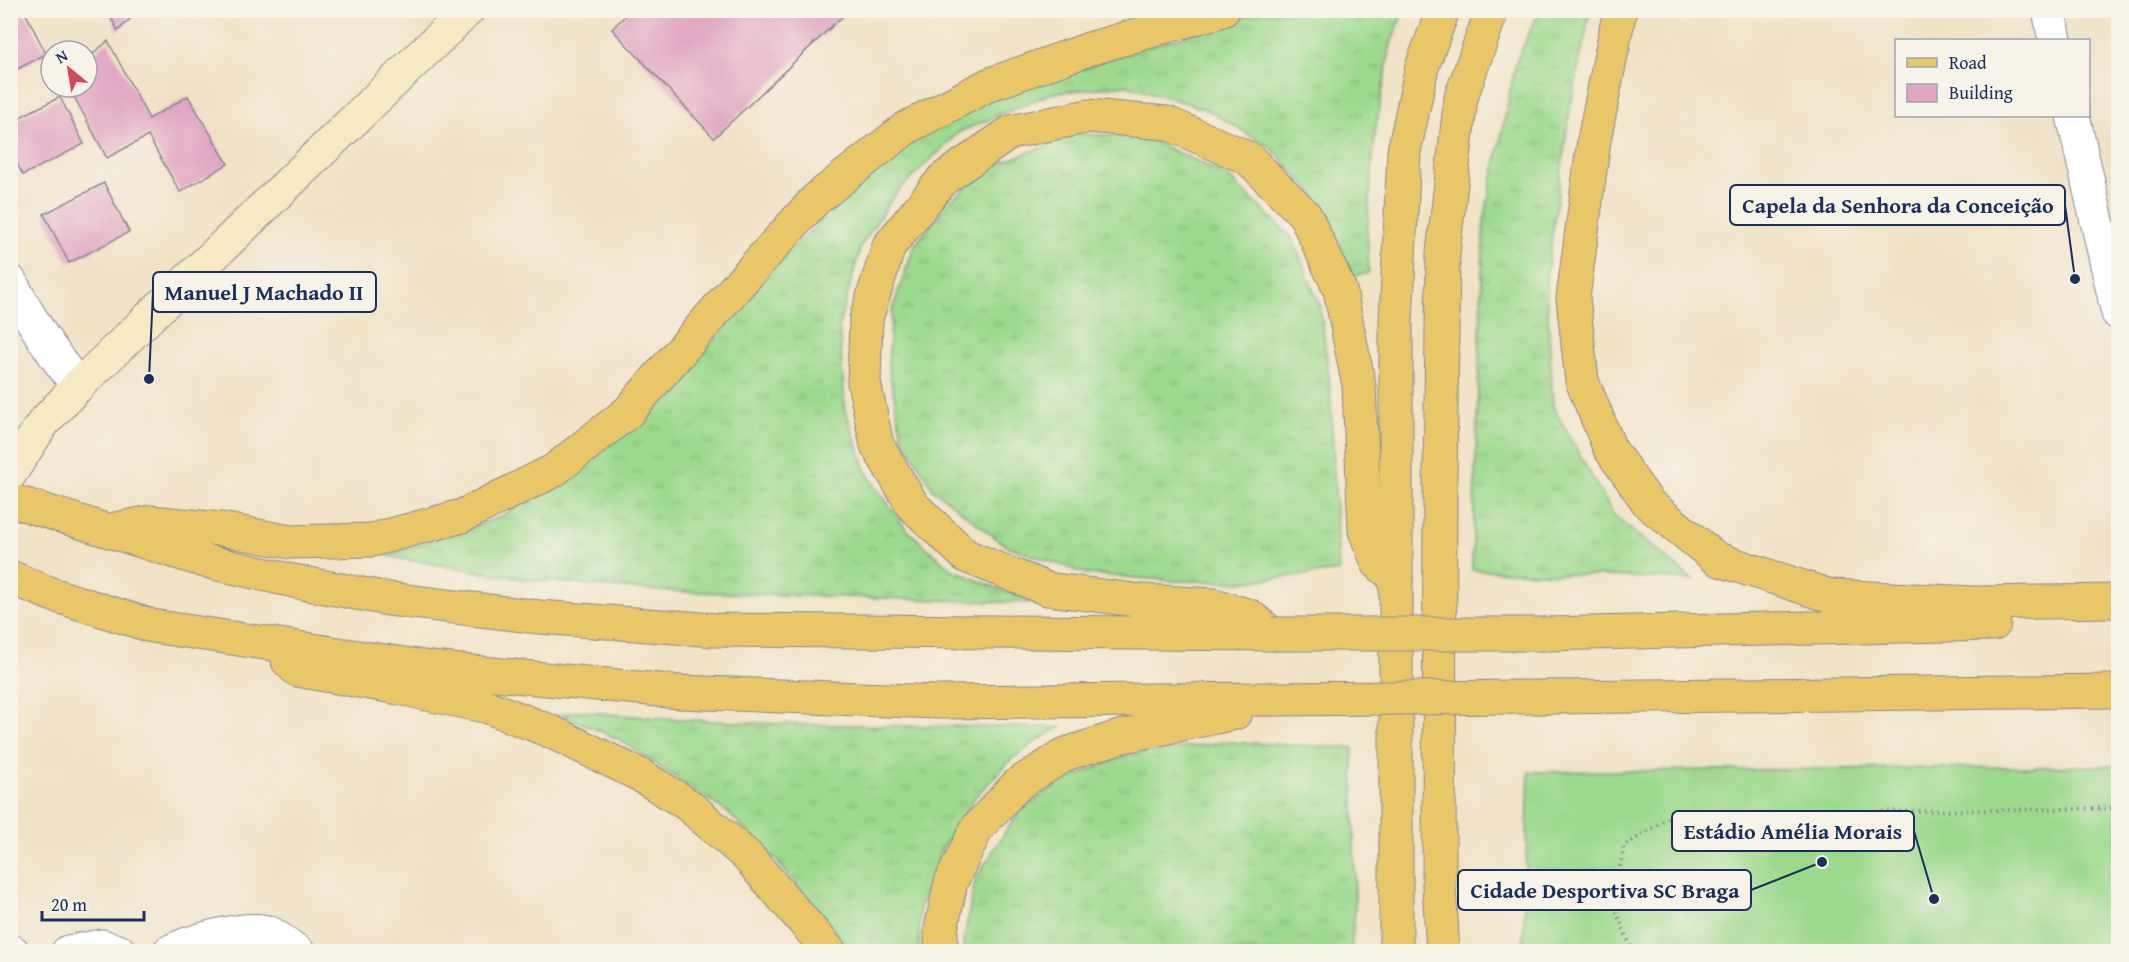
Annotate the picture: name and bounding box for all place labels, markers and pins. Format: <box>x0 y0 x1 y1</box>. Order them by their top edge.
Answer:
callout: Capela da Senhora da Conceição <box>1730 185 2065 225</box>
callout: Manuel J Machado II <box>153 272 376 312</box>
callout: Estádio Amélia Morais <box>1672 811 1914 851</box>
callout: Cidade Desportiva SC Braga <box>1458 870 1751 910</box>

